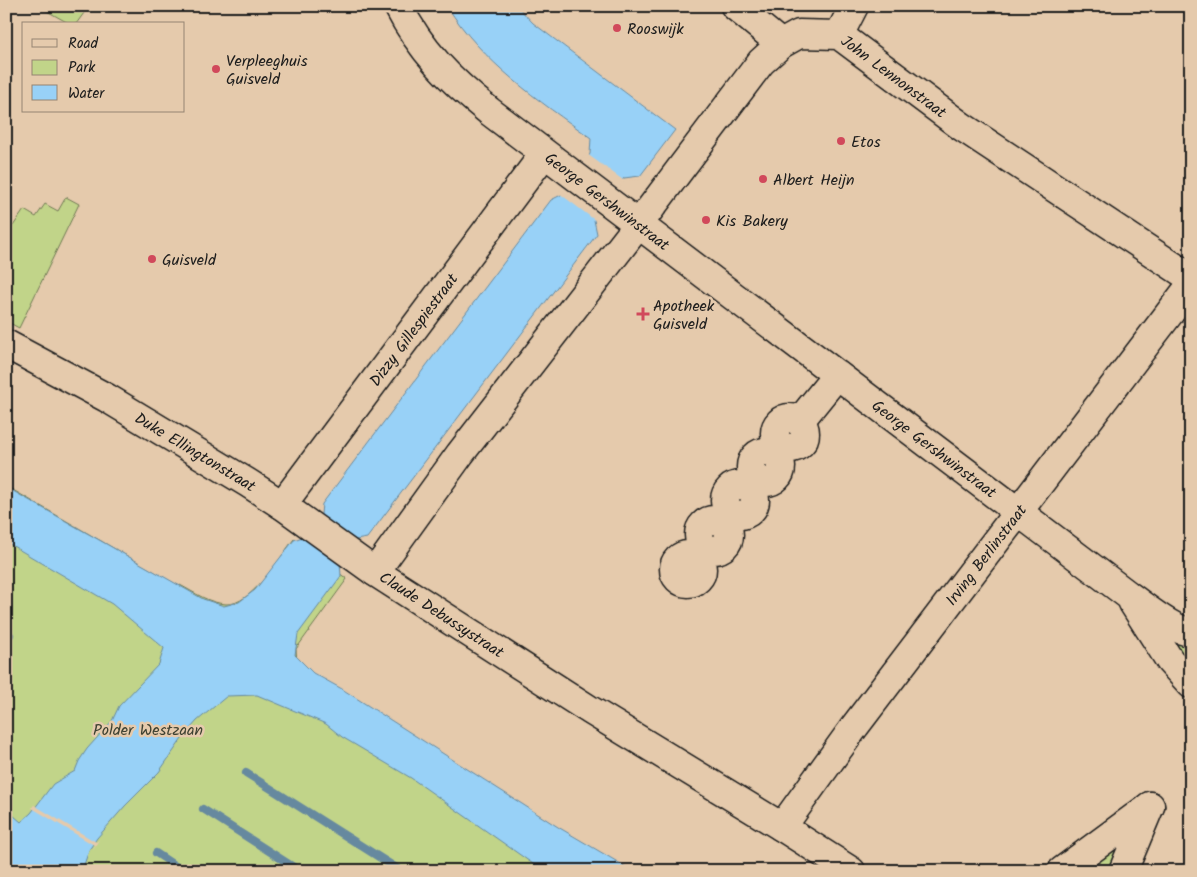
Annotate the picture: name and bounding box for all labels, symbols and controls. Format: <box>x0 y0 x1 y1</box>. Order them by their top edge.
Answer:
place label: Rooswijk <box>627 17 684 42</box>
legend <box>22 22 185 112</box>
marker: Rooswijk <box>611 22 623 34</box>
street label: John Lennonstraat <box>835 29 952 126</box>
text: Road <box>68 32 99 56</box>
place label: Verpleeghuis Guisveld <box>226 49 308 92</box>
text: Park <box>68 56 96 80</box>
marker: Verpleeghuis Guisveld <box>210 63 222 75</box>
text: Water <box>68 82 105 106</box>
place label: Etos <box>851 130 881 155</box>
marker: Etos <box>835 135 847 147</box>
street label: George Gershwinstraat <box>539 146 675 258</box>
place label: Albert Heijn <box>773 168 854 193</box>
marker: Albert Heijn <box>757 173 769 185</box>
place label: Kis Bakery <box>716 209 788 234</box>
marker: Kis Bakery <box>700 214 712 226</box>
place label: Guisveld <box>162 248 217 273</box>
marker: Guisveld <box>146 253 158 265</box>
street label: Dizzy Gillespiestraat <box>364 268 465 392</box>
place label: Apotheek Guisveld <box>653 294 715 337</box>
marker: Apotheek Guisveld <box>637 308 649 320</box>
street label: George Gershwinstraat <box>866 394 1002 506</box>
street label: Duke Ellingtonstraat <box>129 406 261 499</box>
street label: Irving Berlinstraat <box>940 499 1034 612</box>
street label: Claude Debussystraat <box>374 565 509 666</box>
park label: Polder Westzaan <box>93 718 203 743</box>

